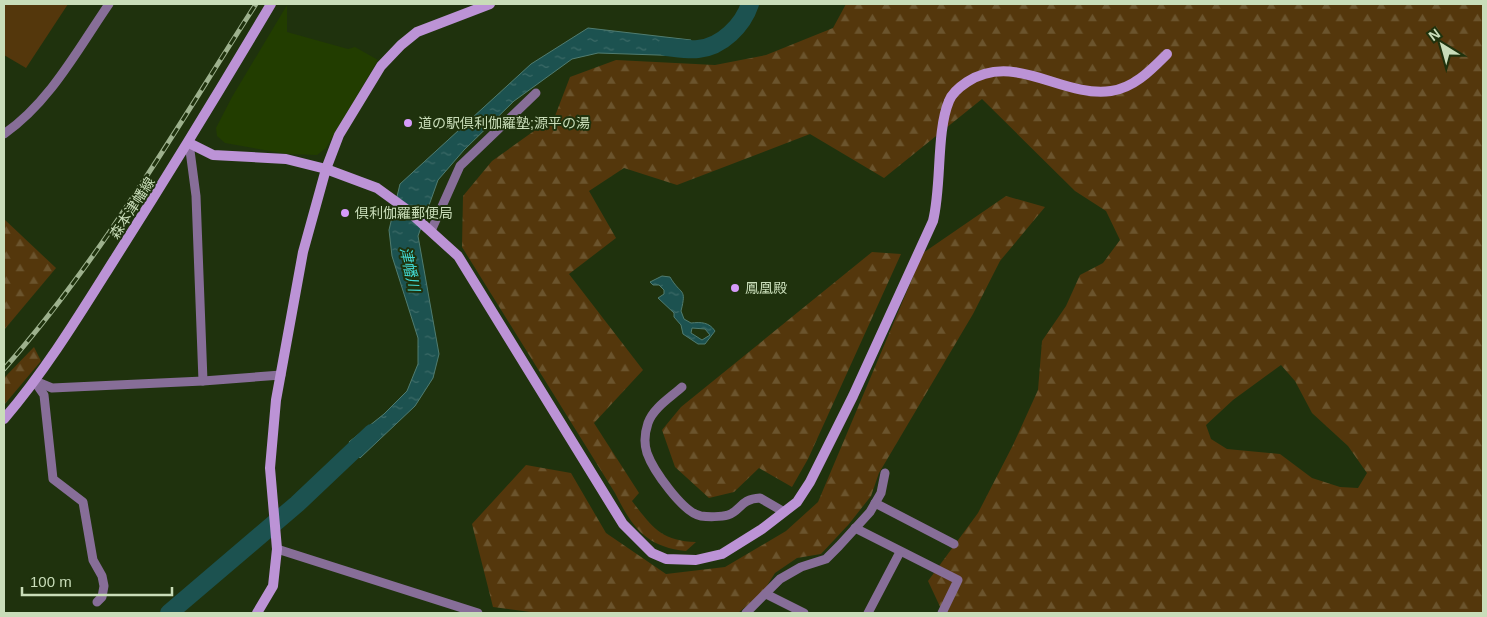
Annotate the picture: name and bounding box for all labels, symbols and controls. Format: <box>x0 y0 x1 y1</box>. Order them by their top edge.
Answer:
north arrow <box>1417 20 1467 70</box>
text: N <box>1425 25 1443 44</box>
place label: 道の駅倶利伽羅塾;源平の湯 <box>418 115 590 131</box>
marker: 道の駅倶利伽羅塾;源平の湯 <box>402 117 414 129</box>
street label: 森本津幡線 <box>106 174 158 242</box>
place label: 倶利伽羅郵便局 <box>354 205 453 221</box>
marker: 倶利伽羅郵便局 <box>339 207 351 219</box>
water label: 津幡川 <box>397 245 423 295</box>
place label: 鳳凰殿 <box>745 280 787 296</box>
marker: 鳳凰殿 <box>729 282 741 294</box>
scale bar <box>22 564 172 596</box>
text: 100 m <box>30 573 72 590</box>

